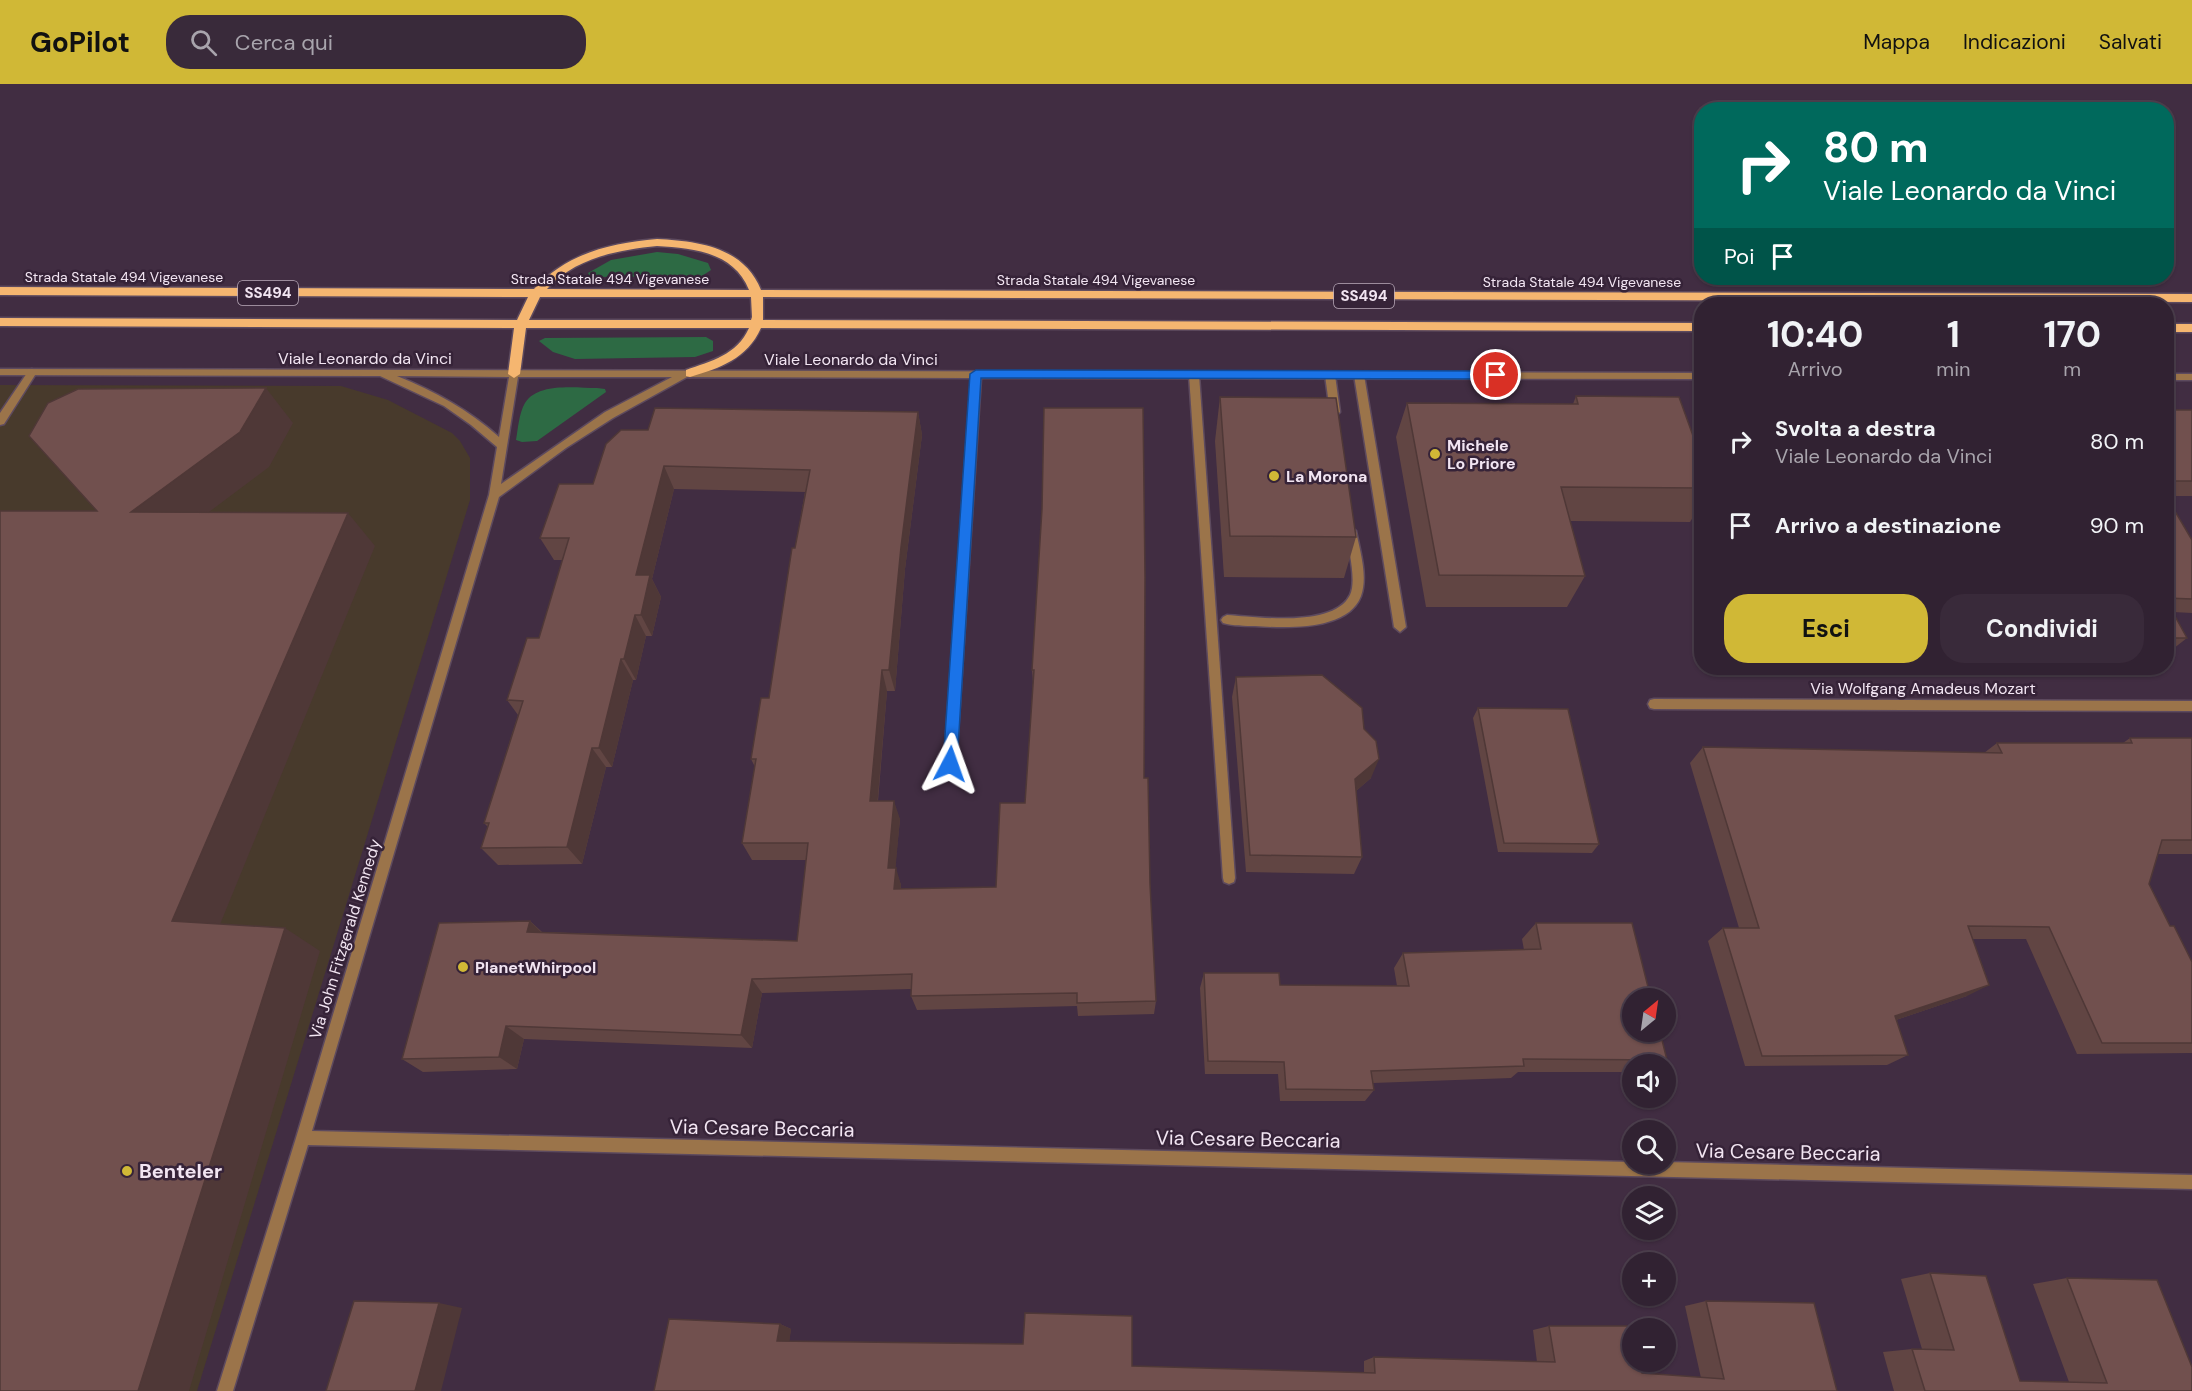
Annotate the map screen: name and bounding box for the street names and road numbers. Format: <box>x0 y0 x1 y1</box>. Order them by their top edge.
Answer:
street label: Strada Statale 494 Vigevanese <box>25 268 223 286</box>
street label: Strada Statale 494 Vigevanese <box>511 270 709 288</box>
street label: Strada Statale 494 Vigevanese <box>997 271 1195 289</box>
street label: Strada Statale 494 Vigevanese <box>1483 273 1681 291</box>
road number: SS494 <box>238 281 298 305</box>
road number: SS494 <box>1334 284 1394 308</box>
street label: Viale Leonardo da Vinci <box>278 348 452 369</box>
street label: Viale Leonardo da Vinci <box>764 349 938 370</box>
street label: Via Wolfgang Amadeus Mozart <box>1810 678 2036 699</box>
street label: Via John Fitzgerald Kennedy <box>305 836 385 1042</box>
street label: Via Cesare Beccaria <box>669 1113 855 1143</box>
street label: Via Cesare Beccaria <box>1155 1124 1341 1154</box>
street label: Via Cesare Beccaria <box>1695 1137 1881 1167</box>

